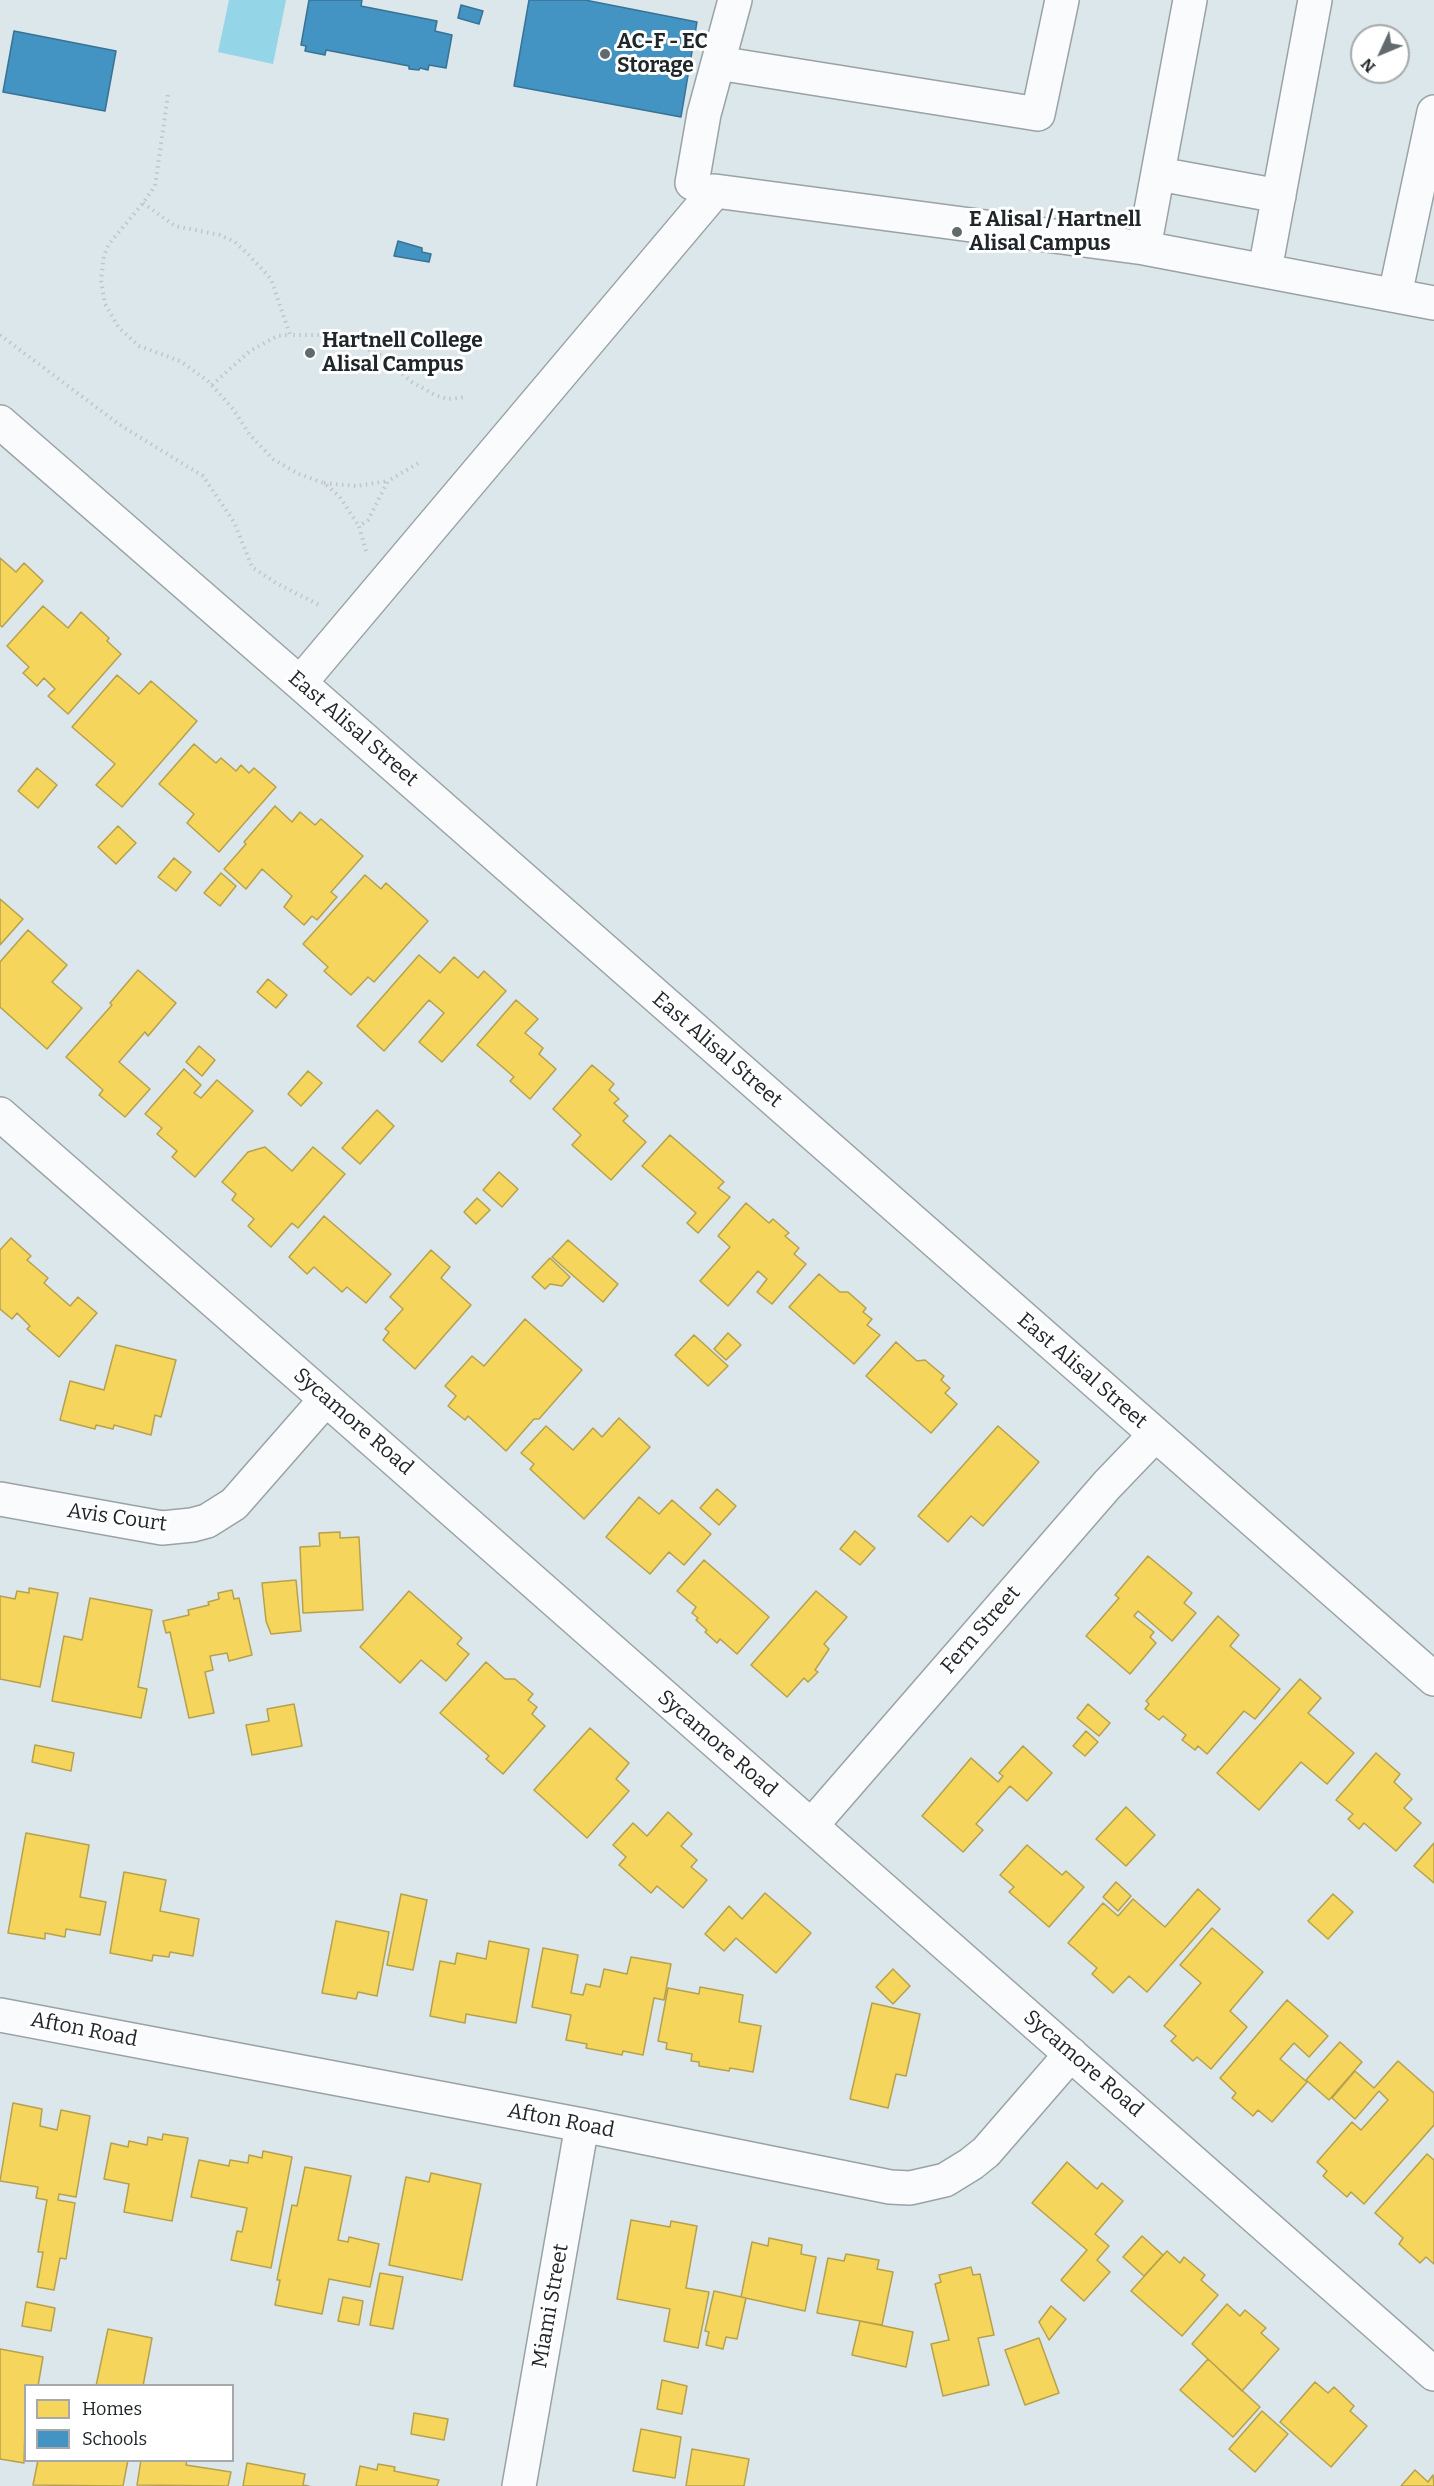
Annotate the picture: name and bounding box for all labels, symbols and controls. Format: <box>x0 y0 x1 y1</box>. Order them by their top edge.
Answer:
north arrow <box>1350 24 1410 84</box>
place label: AC-F - EC Storage <box>617 29 708 79</box>
marker: AC-F - EC Storage <box>598 47 612 61</box>
text: N <box>1357 54 1379 77</box>
place label: E Alisal / Hartnell Alisal Campus <box>969 207 1141 257</box>
marker: E Alisal / Hartnell Alisal Campus <box>950 225 964 239</box>
place label: Hartnell College Alisal Campus <box>322 328 483 378</box>
marker: Hartnell College Alisal Campus <box>303 346 317 360</box>
street label: East Alisal Street <box>283 666 423 792</box>
street label: East Alisal Street <box>647 987 787 1113</box>
street label: East Alisal Street <box>1012 1308 1152 1434</box>
street label: Sycamore Road <box>288 1363 418 1481</box>
street label: Avis Court <box>66 1499 168 1537</box>
street label: Fern Street <box>936 1581 1026 1679</box>
street label: Sycamore Road <box>652 1685 782 1803</box>
street label: Sycamore Road <box>1018 2005 1148 2123</box>
street label: Afton Road <box>28 2007 140 2053</box>
street label: Afton Road <box>505 2098 617 2144</box>
street label: Miami Street <box>528 2242 574 2370</box>
legend <box>24 2384 234 2462</box>
text: Homes <box>82 2398 142 2420</box>
text: Schools <box>82 2428 147 2450</box>

